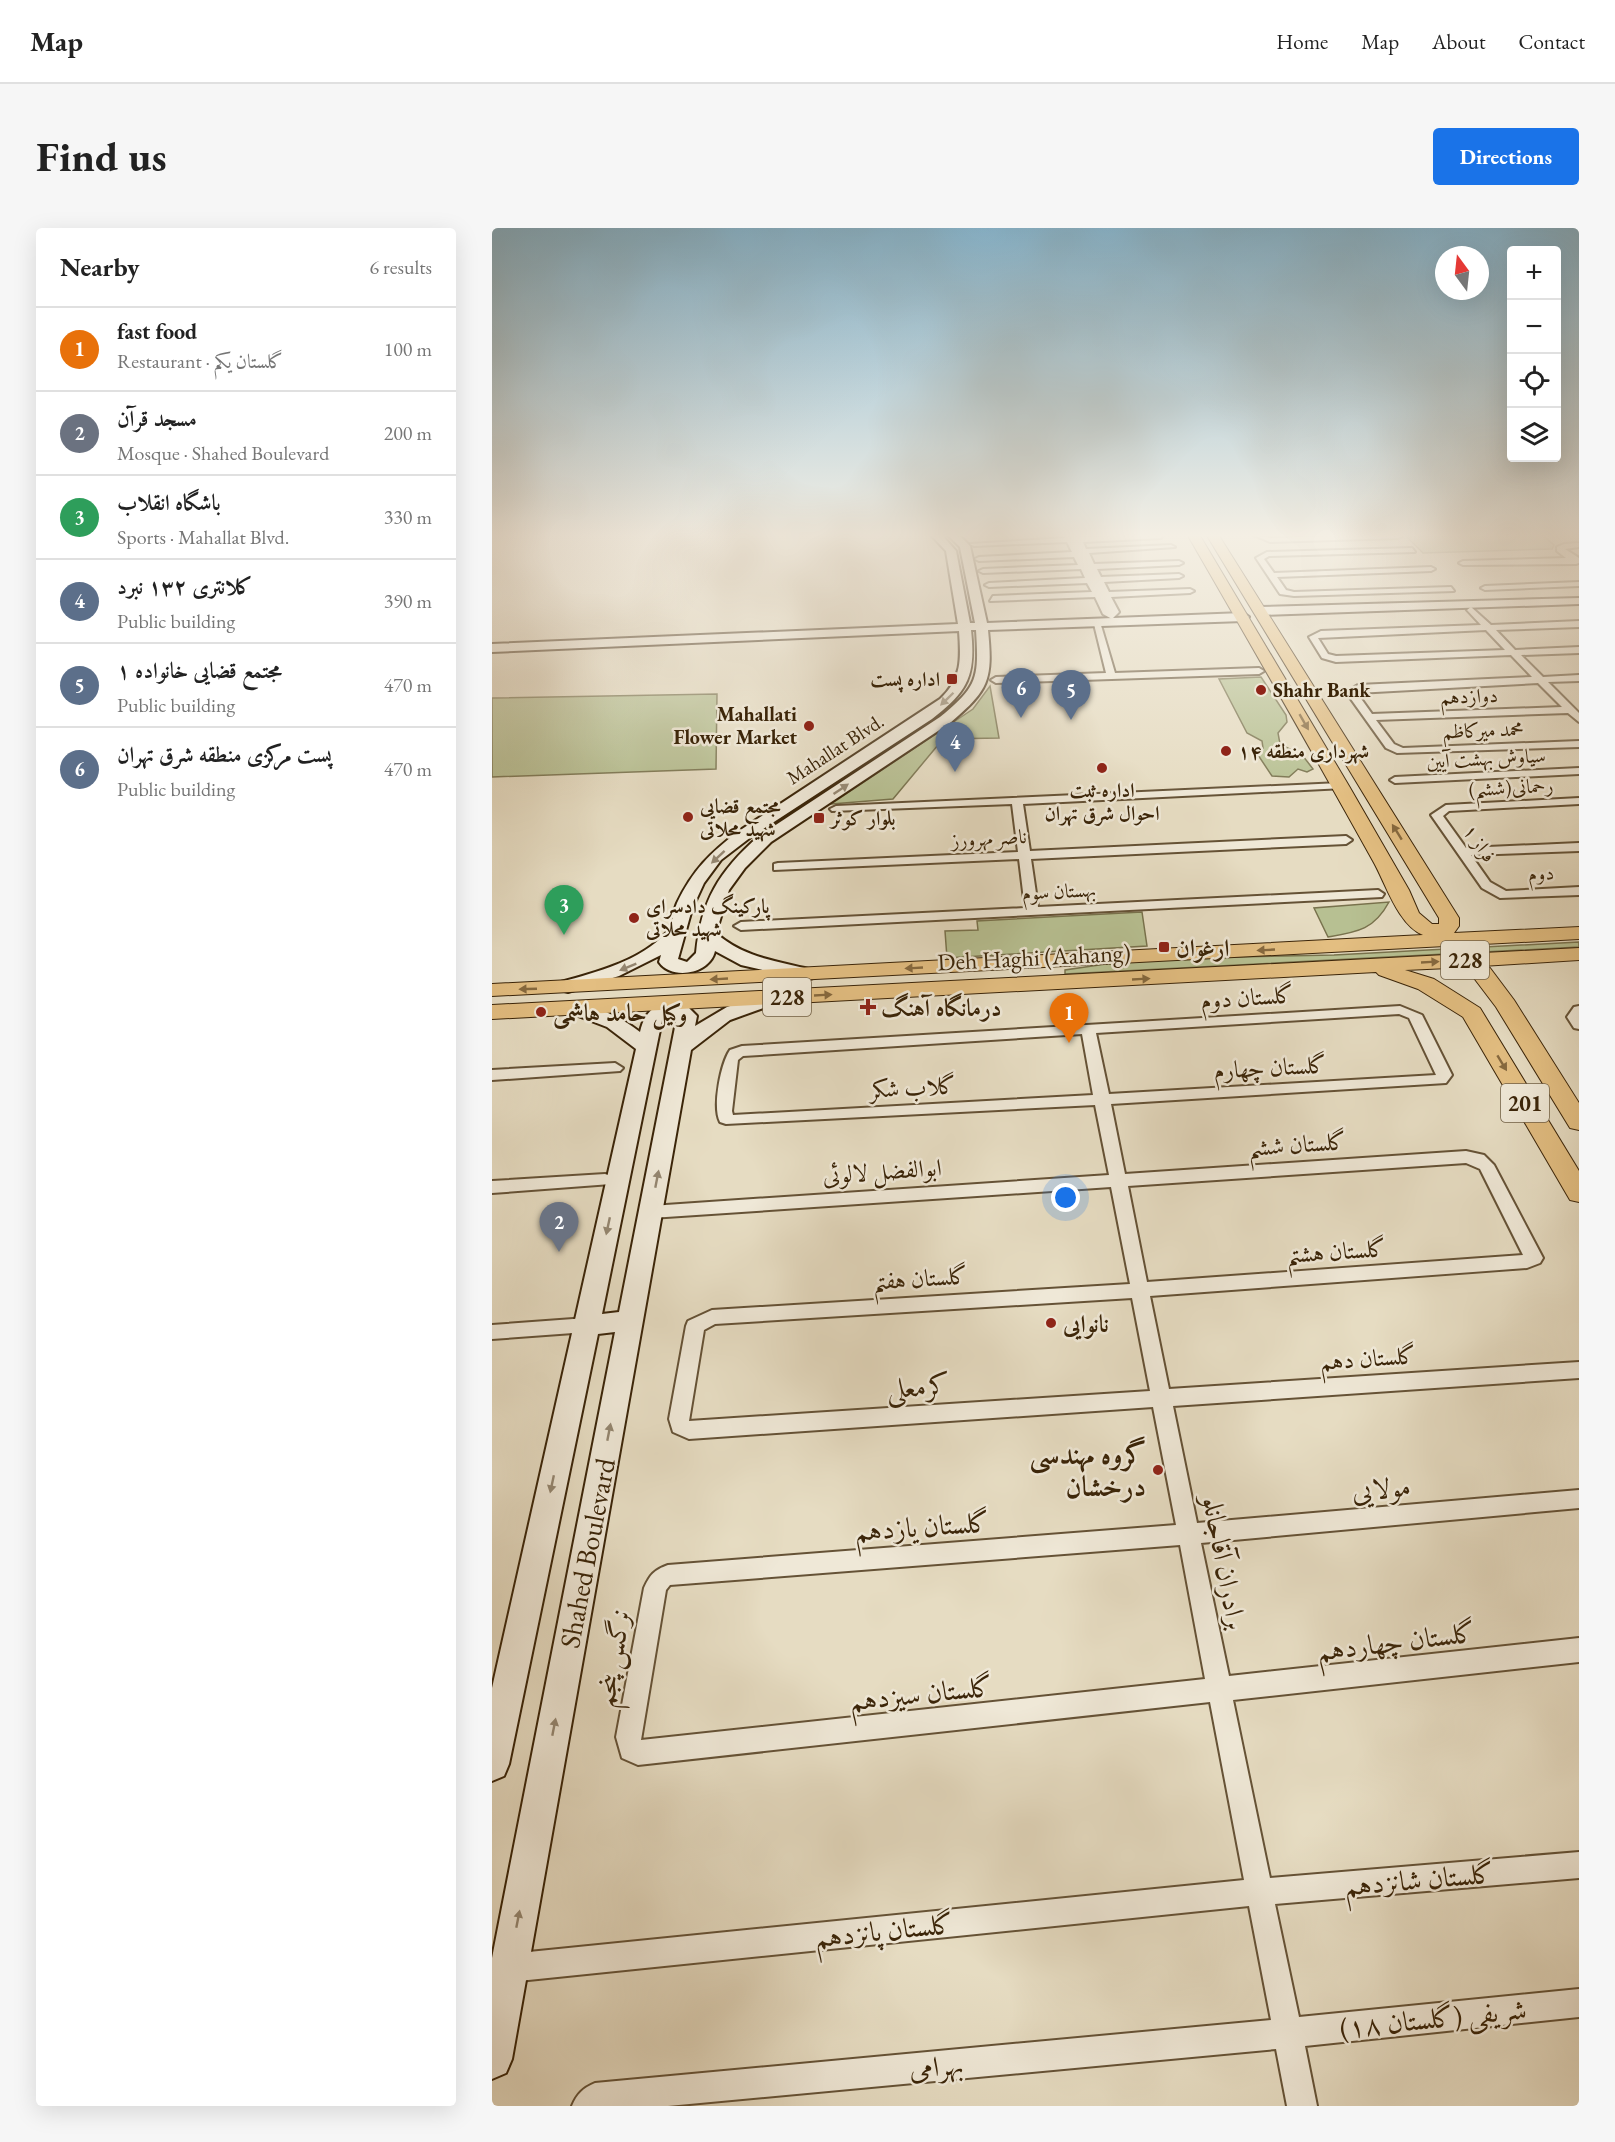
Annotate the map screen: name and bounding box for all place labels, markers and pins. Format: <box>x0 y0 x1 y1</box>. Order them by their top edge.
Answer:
place label: اداره پست <box>870 666 940 693</box>
pin: 6 <box>1002 668 1040 718</box>
pin: 5 <box>1052 670 1090 720</box>
marker: اداره پست <box>945 672 959 686</box>
place label: Shahr Bank <box>1273 677 1372 703</box>
marker: Shahr Bank <box>1254 683 1268 697</box>
place label: Mahallati Flower Market <box>674 701 797 750</box>
marker: Mahallati Flower Market <box>802 719 816 733</box>
pin: 4 <box>936 722 974 772</box>
place label: شهرداری منطقه ۱۴ <box>1238 738 1369 764</box>
marker: شهرداری منطقه ۱۴ <box>1219 744 1233 758</box>
marker: اداره ثبت احوال شرق تهران <box>1095 761 1109 775</box>
place label: اداره ثبت احوال شرق تهران <box>1044 777 1160 827</box>
place label: مجتمع قضایی شهید محلاتی <box>699 793 781 842</box>
place label: بلوار کوثر <box>829 805 896 831</box>
marker: مجتمع قضایی شهید محلاتی <box>681 810 695 824</box>
marker: بلوار کوثر <box>812 811 826 825</box>
pin: 3 <box>544 886 584 935</box>
place label: پارکینگ دادسرای شهید محلاتی <box>645 893 771 942</box>
marker: پارکینگ دادسرای شهید محلاتی <box>627 911 641 925</box>
place label: ارغوان <box>1176 932 1229 963</box>
marker: ارغوان <box>1157 940 1171 954</box>
place label: درمانگاه آهنگ <box>881 992 1002 1023</box>
pin: 1 <box>1050 994 1088 1043</box>
place label: وکیل حامد هاشمی <box>553 997 687 1030</box>
marker: درمانگاه آهنگ <box>859 998 877 1016</box>
marker: وکیل حامد هاشمی <box>534 1005 548 1019</box>
pin: 2 <box>540 1202 578 1252</box>
place label: نانوایی <box>1062 1308 1109 1340</box>
marker: نانوایی <box>1044 1316 1058 1330</box>
place label: گروه مهندسی درخشان <box>1029 1436 1146 1504</box>
marker: گروه مهندسی درخشان <box>1151 1463 1165 1477</box>

